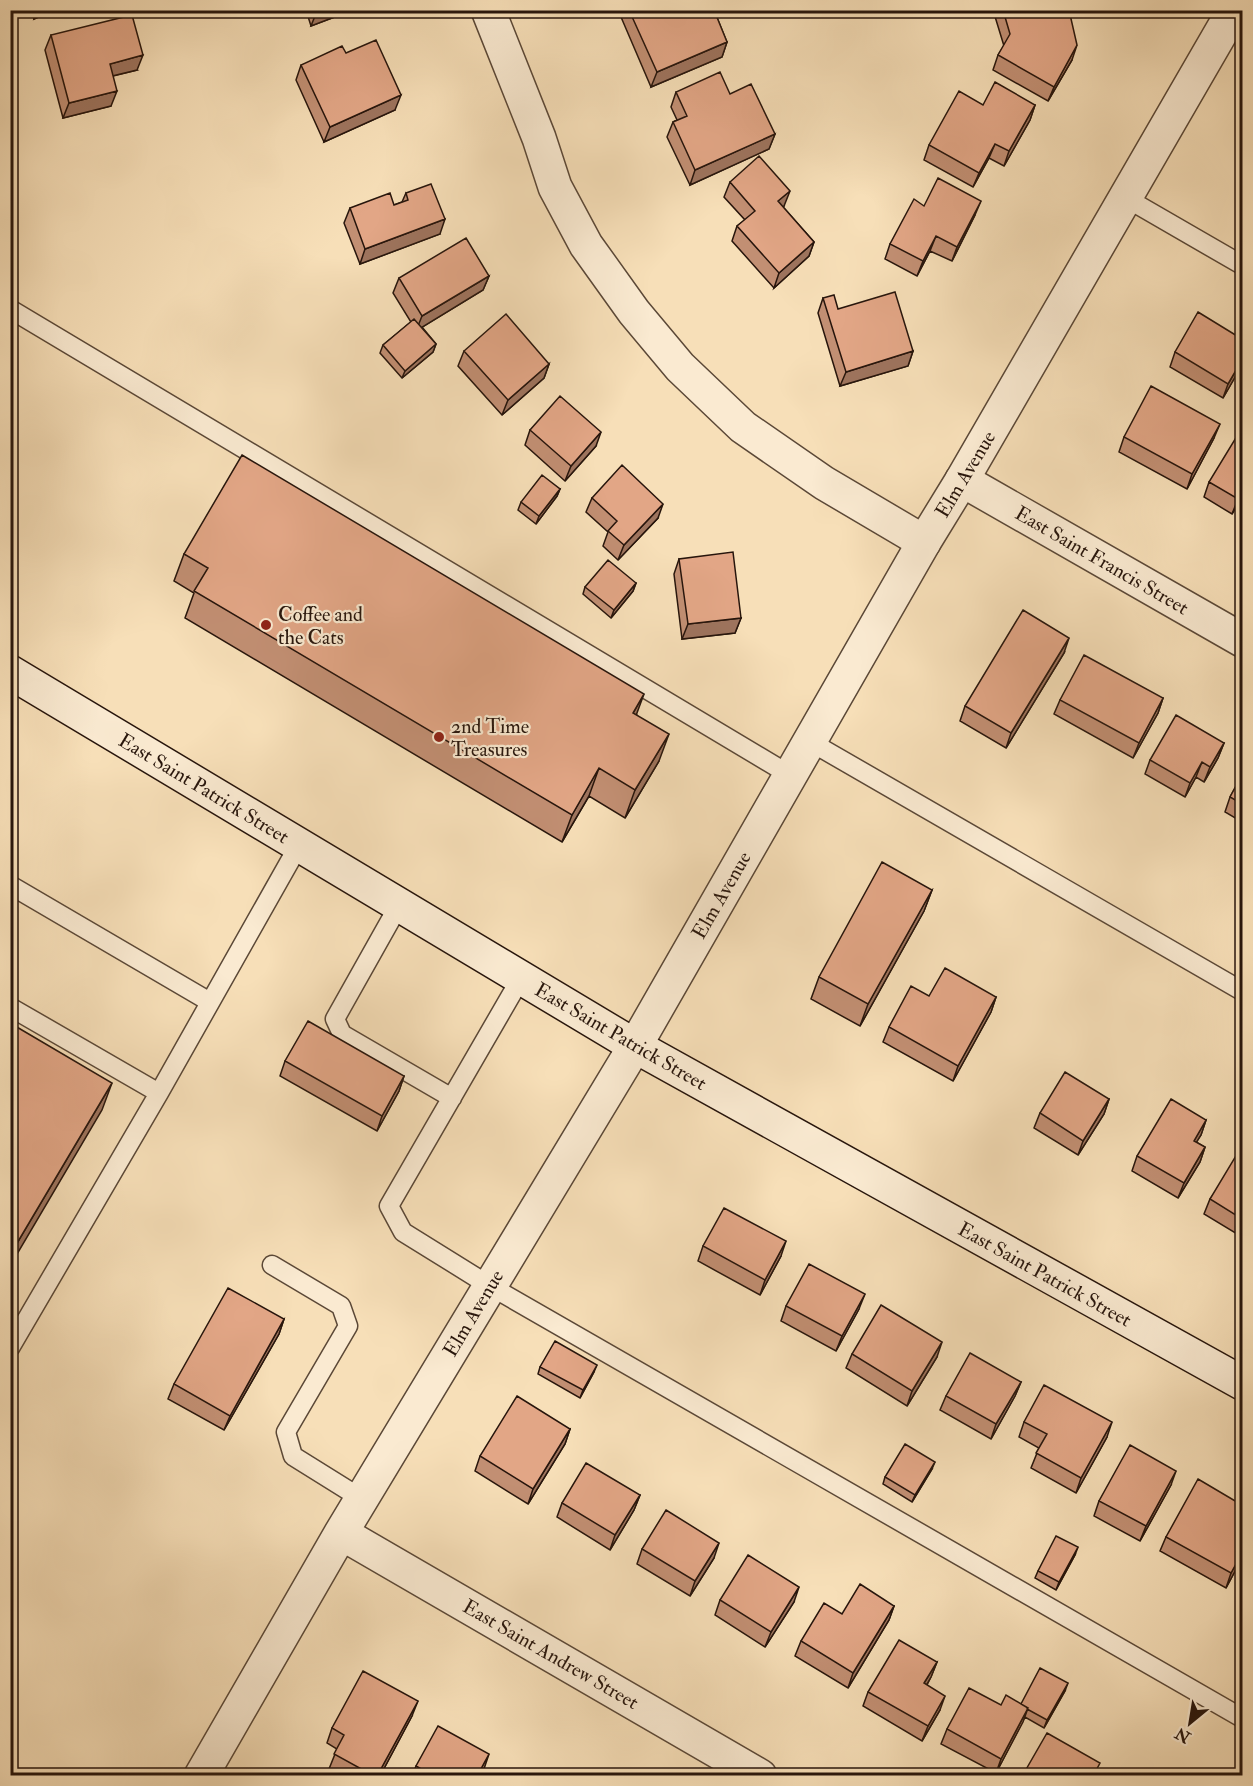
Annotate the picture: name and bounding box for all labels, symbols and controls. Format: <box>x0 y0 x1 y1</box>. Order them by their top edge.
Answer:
street label: Elm Avenue <box>930 426 1001 522</box>
street label: East Saint Francis Street <box>1010 501 1193 621</box>
place label: Coffee and the Cats <box>278 602 363 650</box>
marker: Coffee and the Cats <box>259 618 273 632</box>
place label: 2nd Time Treasures <box>451 714 529 762</box>
street label: East Saint Patrick Street <box>114 728 294 849</box>
marker: 2nd Time Treasures <box>432 730 446 744</box>
street label: Elm Avenue <box>686 847 757 944</box>
street label: East Saint Patrick Street <box>530 977 712 1096</box>
street label: East Saint Patrick Street <box>954 1216 1136 1333</box>
street label: Elm Avenue <box>438 1265 509 1361</box>
street label: East Saint Andrew Street <box>458 1594 644 1715</box>
north arrow <box>1160 1693 1220 1753</box>
text: N <box>1171 1723 1195 1748</box>

